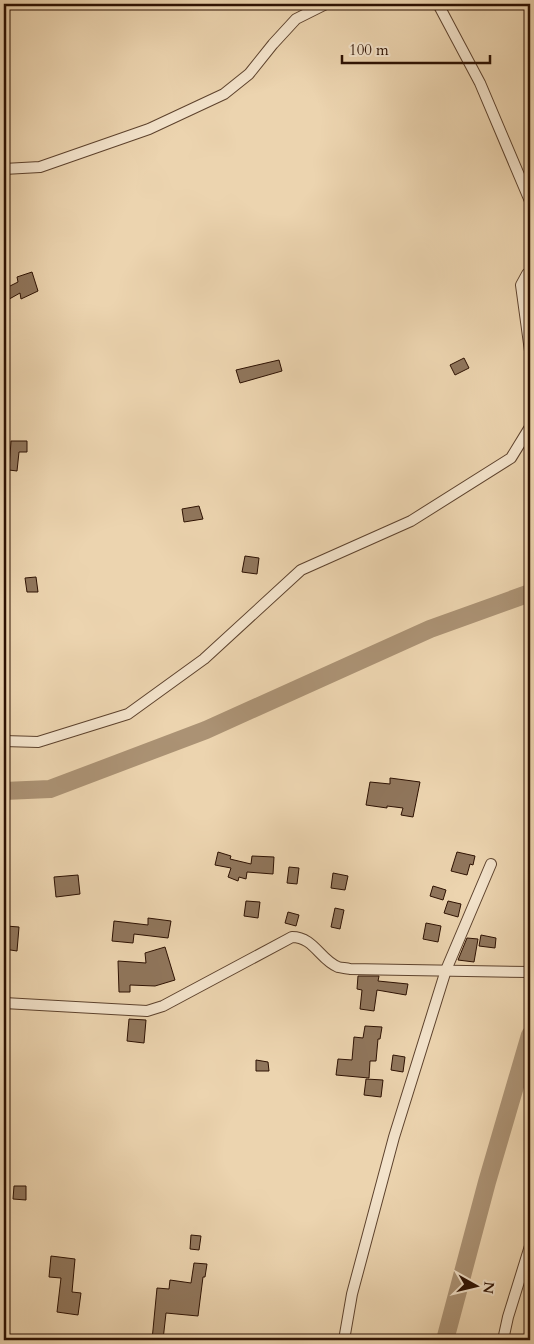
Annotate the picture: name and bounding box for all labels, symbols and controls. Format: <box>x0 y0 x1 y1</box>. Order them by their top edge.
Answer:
scale bar <box>342 32 489 64</box>
text: 100 m <box>349 40 389 60</box>
north arrow <box>452 1262 502 1312</box>
text: N <box>478 1280 499 1295</box>

